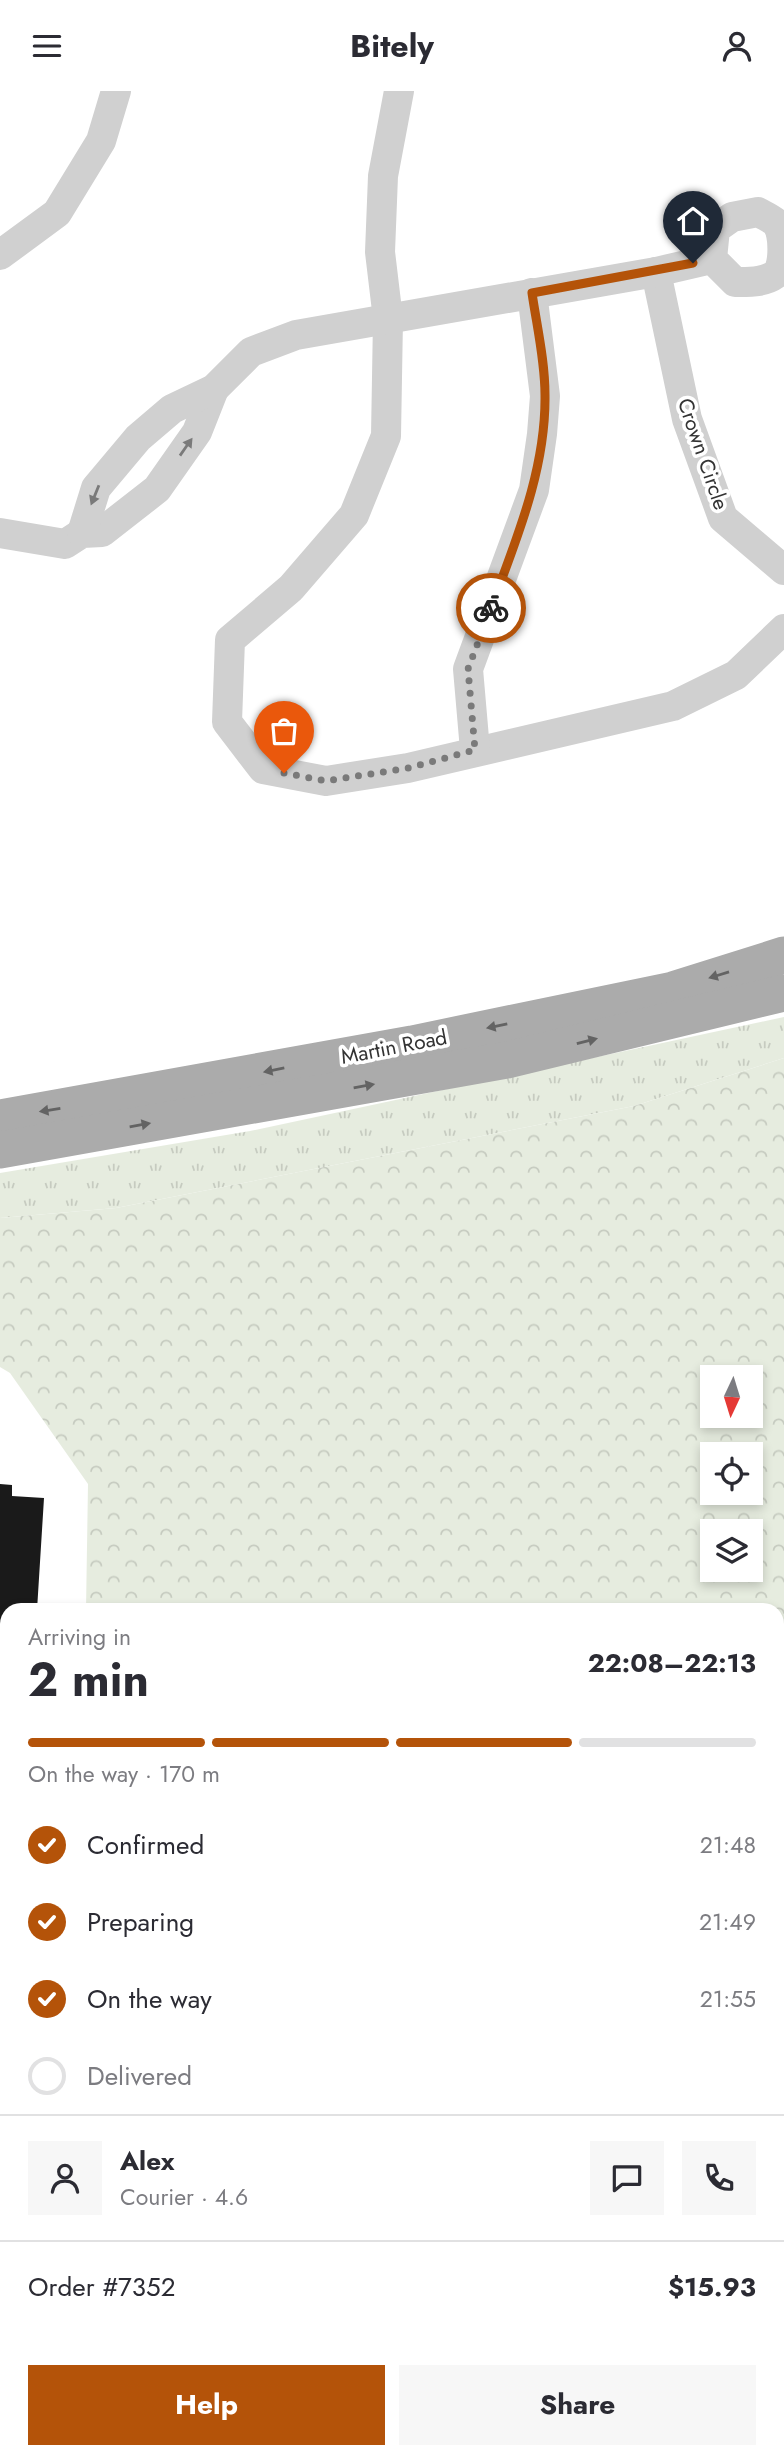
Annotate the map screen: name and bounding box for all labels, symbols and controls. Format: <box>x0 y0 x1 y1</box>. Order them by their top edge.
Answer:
text: Bitely <box>350 23 434 69</box>
icon: menu <box>28 27 66 65</box>
icon: person <box>718 27 756 65</box>
pin <box>663 191 723 263</box>
icon: home <box>674 202 712 240</box>
street label: Crown Circle <box>670 394 736 514</box>
one-way arrow <box>179 438 193 456</box>
one-way arrow <box>89 485 100 506</box>
courier <box>456 573 526 643</box>
icon: bike <box>472 589 510 627</box>
pin <box>254 701 314 773</box>
icon: bag <box>265 712 303 750</box>
one-way arrow <box>708 971 729 981</box>
one-way arrow <box>486 1021 508 1032</box>
street label: Martin Road <box>338 1022 450 1072</box>
one-way arrow <box>576 1035 598 1046</box>
one-way arrow <box>263 1065 285 1076</box>
one-way arrow <box>353 1080 375 1091</box>
one-way arrow <box>39 1105 61 1116</box>
one-way arrow <box>129 1120 151 1131</box>
north arrow <box>700 1365 763 1428</box>
map controls <box>700 1365 763 1582</box>
button: locate <box>700 1442 763 1505</box>
button: layers <box>700 1519 763 1582</box>
text: Arriving in <box>28 1620 131 1654</box>
text: 22:08–22:13 <box>588 1644 756 1682</box>
text: 2 min <box>28 1647 149 1713</box>
text: On the way · 170 m <box>28 1757 220 1791</box>
icon: check <box>28 1826 66 1864</box>
text: Confirmed <box>87 1826 204 1864</box>
text: 21:48 <box>700 1828 756 1862</box>
icon: check <box>28 1903 66 1941</box>
text: Preparing <box>87 1903 194 1941</box>
text: 21:49 <box>699 1905 756 1939</box>
icon: check <box>28 1980 66 2018</box>
text: On the way <box>87 1980 212 2018</box>
text: 21:55 <box>700 1982 756 2016</box>
text: Delivered <box>87 2057 192 2095</box>
button: person <box>28 2141 102 2215</box>
button: chat <box>590 2141 664 2215</box>
button: phone <box>682 2141 756 2215</box>
text: Alex <box>120 2142 174 2180</box>
text: Courier · 4.6 <box>120 2180 248 2214</box>
text: Order #7352 <box>28 2268 175 2306</box>
text: $15.93 <box>668 2268 756 2306</box>
button: Help <box>28 2365 385 2445</box>
button: Share <box>399 2365 756 2445</box>

